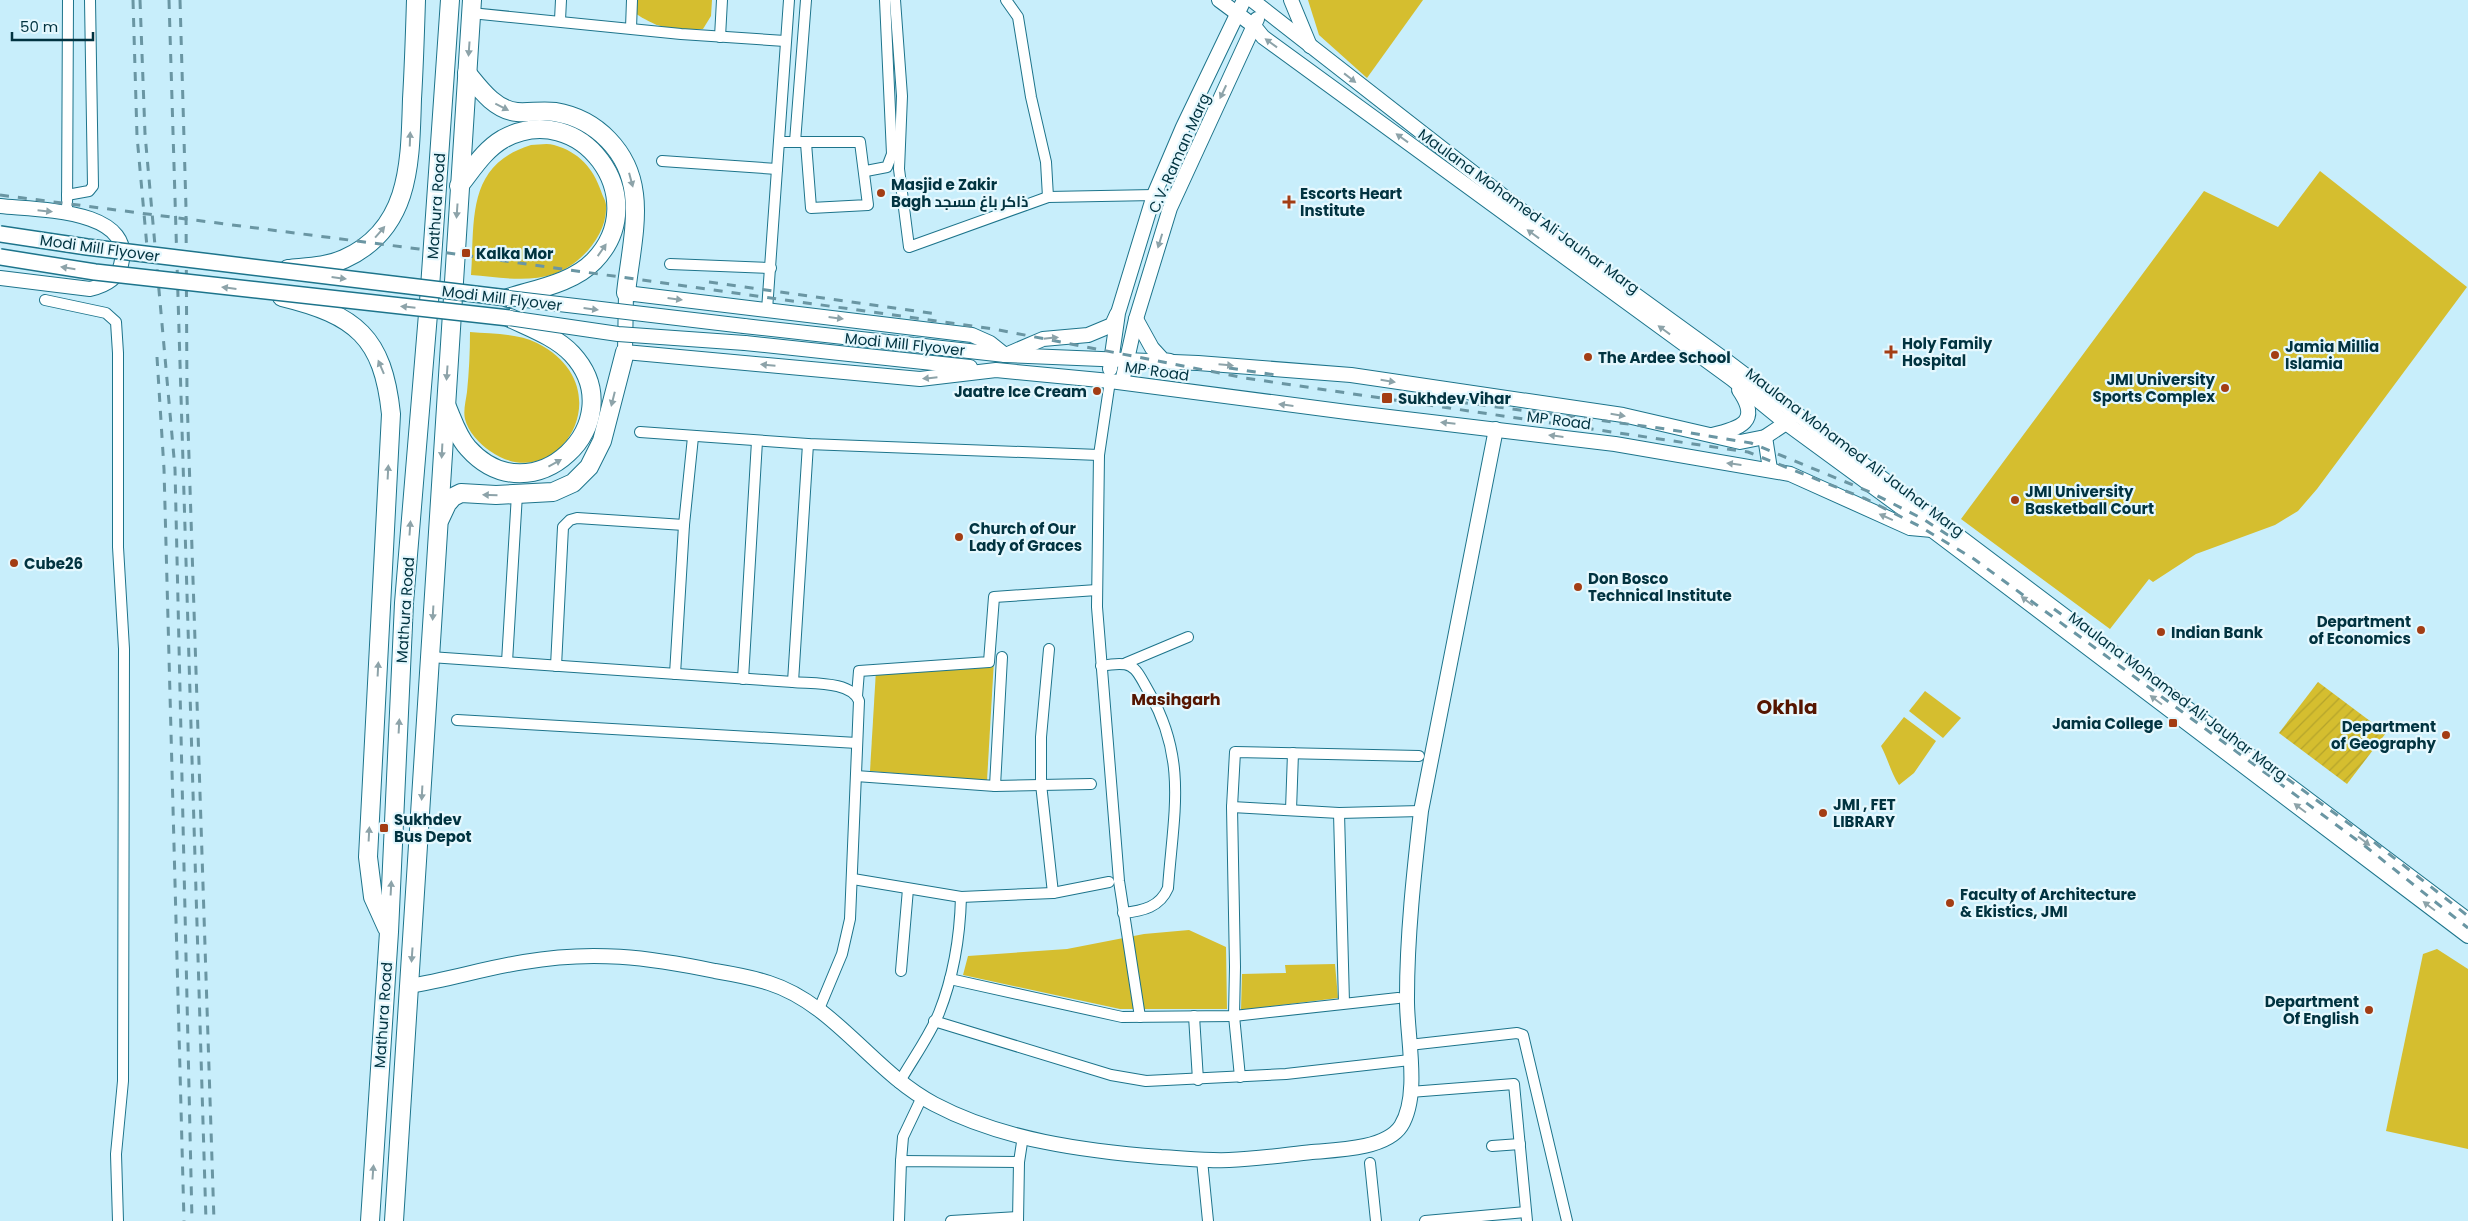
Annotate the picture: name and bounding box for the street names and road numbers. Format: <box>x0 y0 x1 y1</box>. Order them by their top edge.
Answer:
street label: C.V. Raman Marg <box>1143 90 1215 216</box>
street label: Maulana Mohamed Ali Jauhar Marg <box>1414 124 1644 298</box>
street label: Mathura Road <box>422 152 450 260</box>
street label: Modi Mill Flyover <box>39 229 162 267</box>
street label: Modi Mill Flyover <box>441 280 564 316</box>
street label: Modi Mill Flyover <box>844 327 967 361</box>
street label: MP Road <box>1124 356 1190 386</box>
street label: Maulana Mohamed Ali Jauhar Marg <box>1741 363 1969 541</box>
street label: MP Road <box>1526 406 1592 434</box>
street label: Mathura Road <box>391 556 419 664</box>
street label: Maulana Mohamed Ali Jauhar Marg <box>2064 607 2292 785</box>
street label: Mathura Road <box>369 961 397 1069</box>

